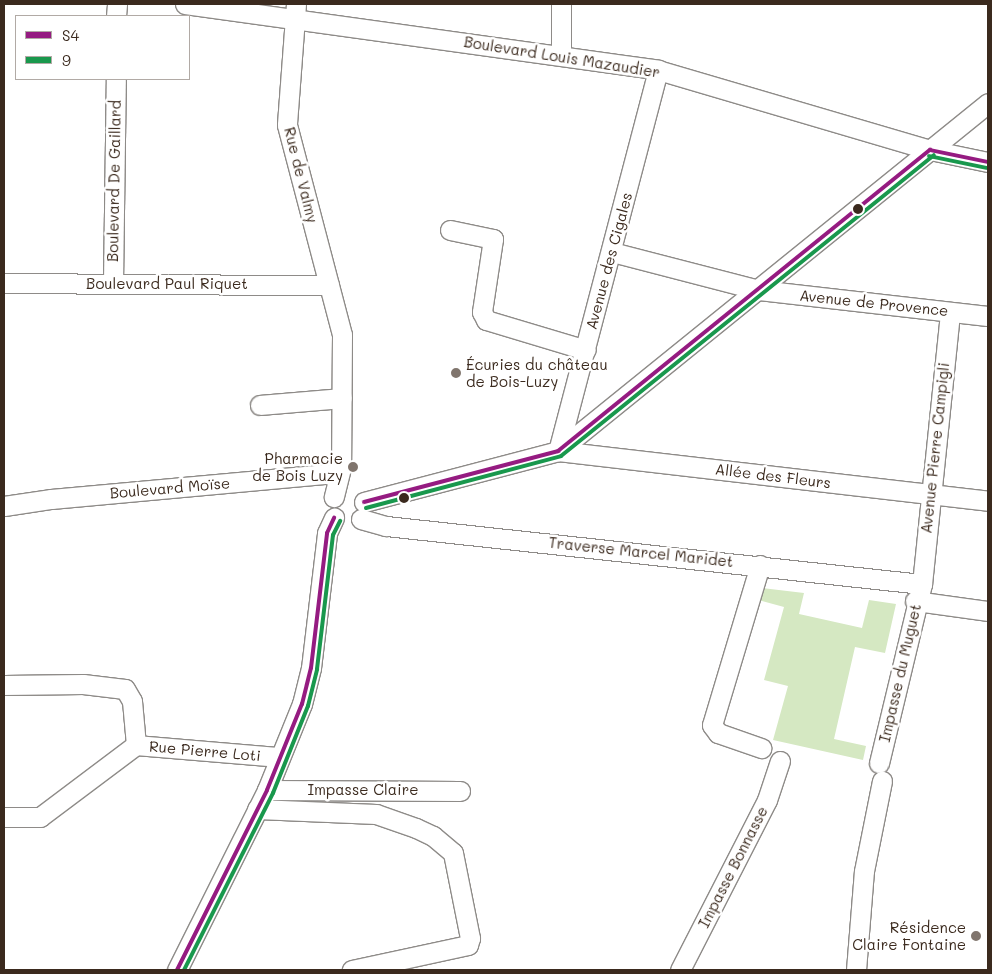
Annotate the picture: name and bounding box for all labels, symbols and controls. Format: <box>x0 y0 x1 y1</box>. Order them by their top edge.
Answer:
legend <box>15 15 190 80</box>
text: S4 <box>62 25 79 45</box>
street label: Boulevard Louis Mazaudier <box>463 33 661 81</box>
text: 9 <box>62 50 71 70</box>
street label: Boulevard De Gaillard <box>104 100 124 262</box>
street label: Rue de Valmy <box>280 125 322 225</box>
street label: Avenue des Cigales <box>582 190 636 332</box>
unlabelled marker <box>853 204 863 214</box>
street label: Boulevard Paul Riquet <box>86 275 248 293</box>
street label: Avenue de Provence <box>799 286 949 320</box>
place label: Écuries du château de Bois-Luzy <box>466 355 608 390</box>
street label: Avenue Pierre Campigli <box>917 362 953 534</box>
marker: Écuries du château de Bois-Luzy <box>450 367 462 379</box>
place label: Pharmacie de Bois Luzy <box>252 449 343 484</box>
street label: Allée des Fleurs <box>714 460 832 492</box>
marker: Pharmacie de Bois Luzy <box>347 461 359 473</box>
street label: Boulevard Moïse <box>109 474 231 502</box>
unlabelled marker <box>399 493 409 503</box>
street label: Traverse Marcel Maridet <box>548 533 734 571</box>
street label: Impasse du Muguet <box>875 602 925 744</box>
street label: Rue Pierre Loti <box>148 737 262 765</box>
street label: Impasse Claire <box>307 781 419 799</box>
street label: Impasse Bonnasse <box>695 803 771 931</box>
place label: Résidence Claire Fontaine <box>852 918 966 953</box>
marker: Résidence Claire Fontaine <box>970 930 982 942</box>

